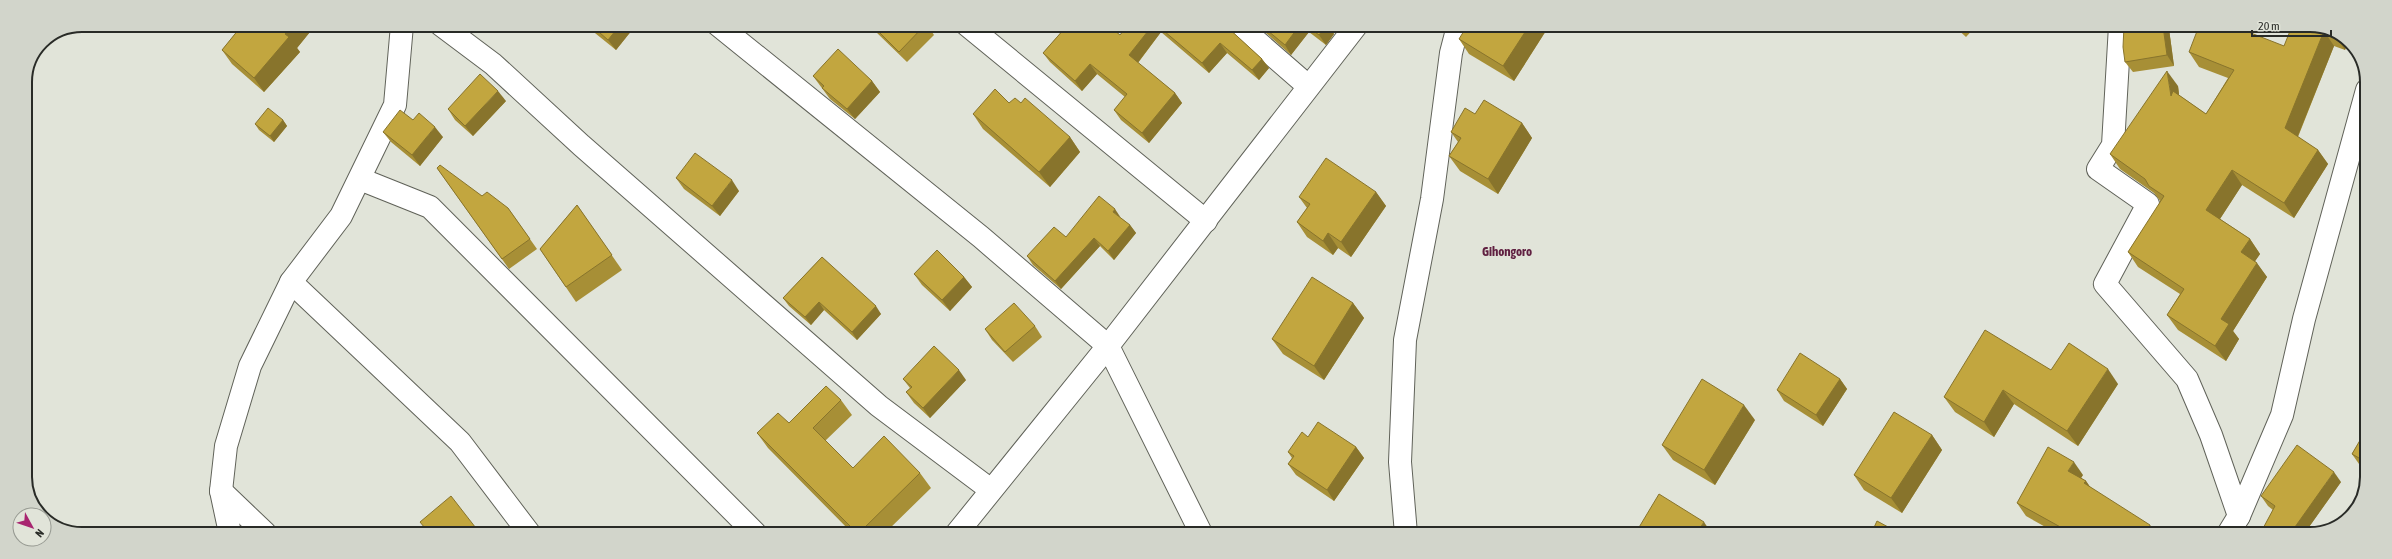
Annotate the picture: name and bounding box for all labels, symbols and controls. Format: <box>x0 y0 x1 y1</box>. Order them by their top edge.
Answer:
scale bar <box>2252 12 2331 38</box>
text: 20 m <box>2258 19 2280 33</box>
district label: Gihongoro <box>1482 244 1532 259</box>
north arrow <box>12 507 52 547</box>
text: N <box>33 527 46 540</box>

